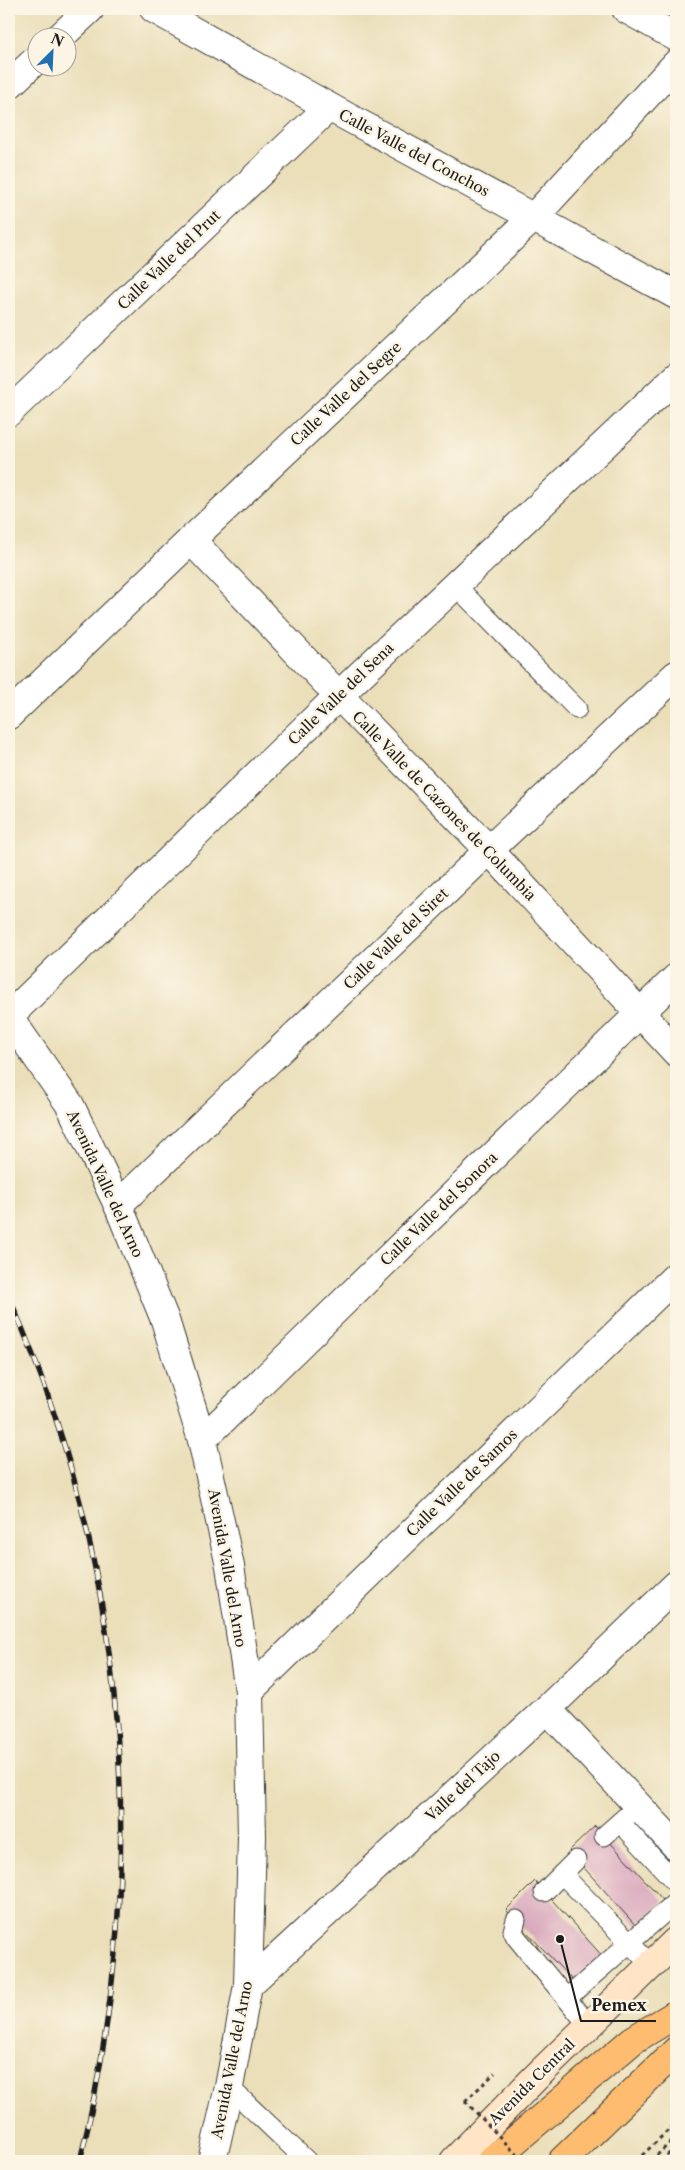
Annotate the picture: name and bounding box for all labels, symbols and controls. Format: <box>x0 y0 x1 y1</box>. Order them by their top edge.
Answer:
north arrow <box>28 28 78 78</box>
text: N <box>48 29 67 51</box>
street label: Calle Valle del Conchos <box>336 105 493 200</box>
street label: Calle Valle del Prut <box>113 205 225 314</box>
street label: Calle Valle del Segre <box>286 337 405 450</box>
street label: Calle Valle del Sena <box>284 638 398 749</box>
street label: Calle Valle de Cazones de Columbia <box>348 707 540 905</box>
street label: Calle Valle del Siret <box>339 883 452 993</box>
street label: Avenida Valle del Arno <box>62 1106 148 1261</box>
street label: Calle Valle del Sonora <box>376 1148 501 1270</box>
street label: Calle Valle de Samos <box>402 1425 521 1541</box>
street label: Avenida Valle del Arno <box>204 1486 251 1649</box>
street label: Valle del Tajo <box>421 1746 504 1826</box>
street label: Avenida Valle del Arno <box>207 1979 256 2142</box>
callout: Pemex <box>581 1990 656 2021</box>
text: Pemex <box>591 1995 647 2015</box>
street label: Avenida Central <box>484 2034 579 2130</box>

